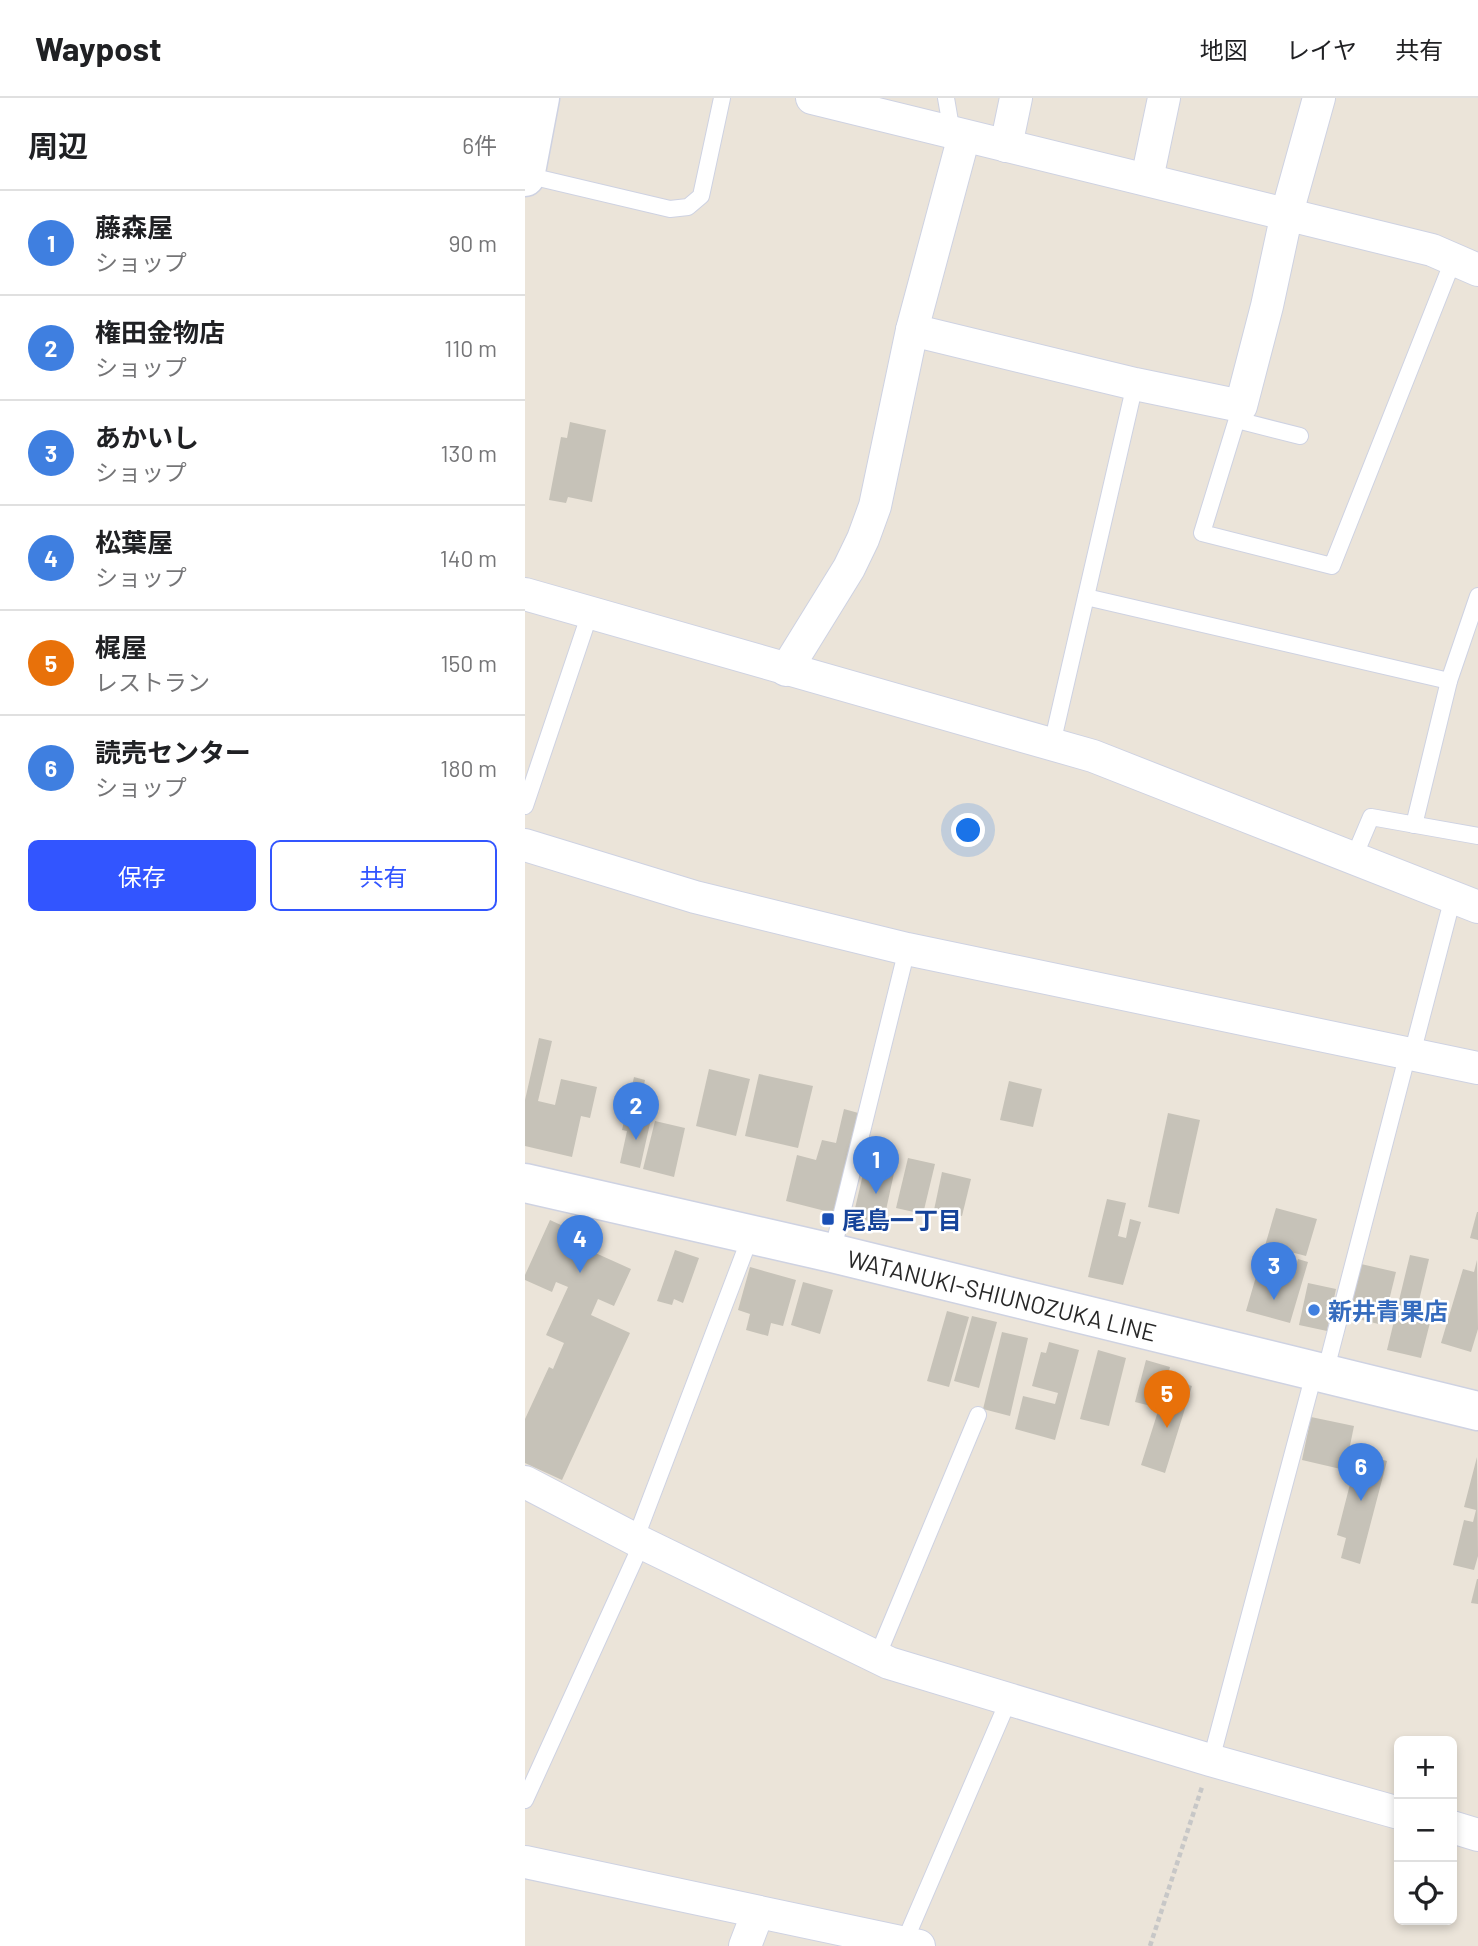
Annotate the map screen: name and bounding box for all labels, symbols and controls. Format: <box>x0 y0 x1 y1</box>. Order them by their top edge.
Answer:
text: Waypost <box>35 28 162 68</box>
text: 地図 <box>1200 35 1248 64</box>
text: レイヤ <box>1286 35 1357 64</box>
text: 共有 <box>1395 35 1443 64</box>
text: 周辺 <box>28 127 88 163</box>
text: 6件 <box>462 131 497 159</box>
text: 藤森屋 <box>95 211 173 242</box>
text: 1 <box>47 229 55 257</box>
text: 90 m <box>448 229 497 257</box>
text: ショップ <box>95 248 187 276</box>
text: 権田金物店 <box>95 316 225 347</box>
text: 2 <box>45 334 57 362</box>
text: 110 m <box>444 334 497 362</box>
text: ショップ <box>95 353 187 381</box>
text: あかいし <box>95 421 199 452</box>
text: 3 <box>45 439 57 467</box>
text: 130 m <box>440 439 497 467</box>
text: ショップ <box>95 458 187 486</box>
text: 松葉屋 <box>95 526 173 557</box>
text: 4 <box>44 544 58 572</box>
text: 140 m <box>440 544 497 572</box>
text: ショップ <box>95 563 187 591</box>
text: 梶屋 <box>95 631 147 662</box>
text: 5 <box>45 649 57 677</box>
text: 150 m <box>441 649 497 677</box>
text: レストラン <box>95 668 210 696</box>
text: 読売センター <box>95 736 251 767</box>
text: 6 <box>45 754 57 782</box>
text: 180 m <box>440 754 497 782</box>
text: ショップ <box>95 773 187 801</box>
your location <box>951 813 985 847</box>
button: 保存 <box>28 840 256 911</box>
button: 共有 <box>270 840 497 911</box>
pin: 2 <box>613 1082 659 1140</box>
pin: 1 <box>853 1136 899 1194</box>
place label: 尾島一丁目 <box>842 1205 962 1234</box>
marker: 尾島一丁目 <box>820 1211 836 1227</box>
pin: 4 <box>557 1215 603 1273</box>
pin: 3 <box>1251 1242 1297 1300</box>
street label: WATANUKI-SHIUNOZUKA LINE <box>845 1243 1160 1346</box>
place label: 新井青果店 <box>1328 1296 1448 1325</box>
marker: 新井青果店 <box>1306 1302 1322 1318</box>
pin: 5 <box>1144 1370 1190 1428</box>
pin: 6 <box>1338 1443 1384 1501</box>
map controls <box>1394 1736 1457 1925</box>
button: + <box>1394 1736 1457 1799</box>
button: − <box>1394 1799 1457 1862</box>
button: locate <box>1394 1862 1457 1925</box>

